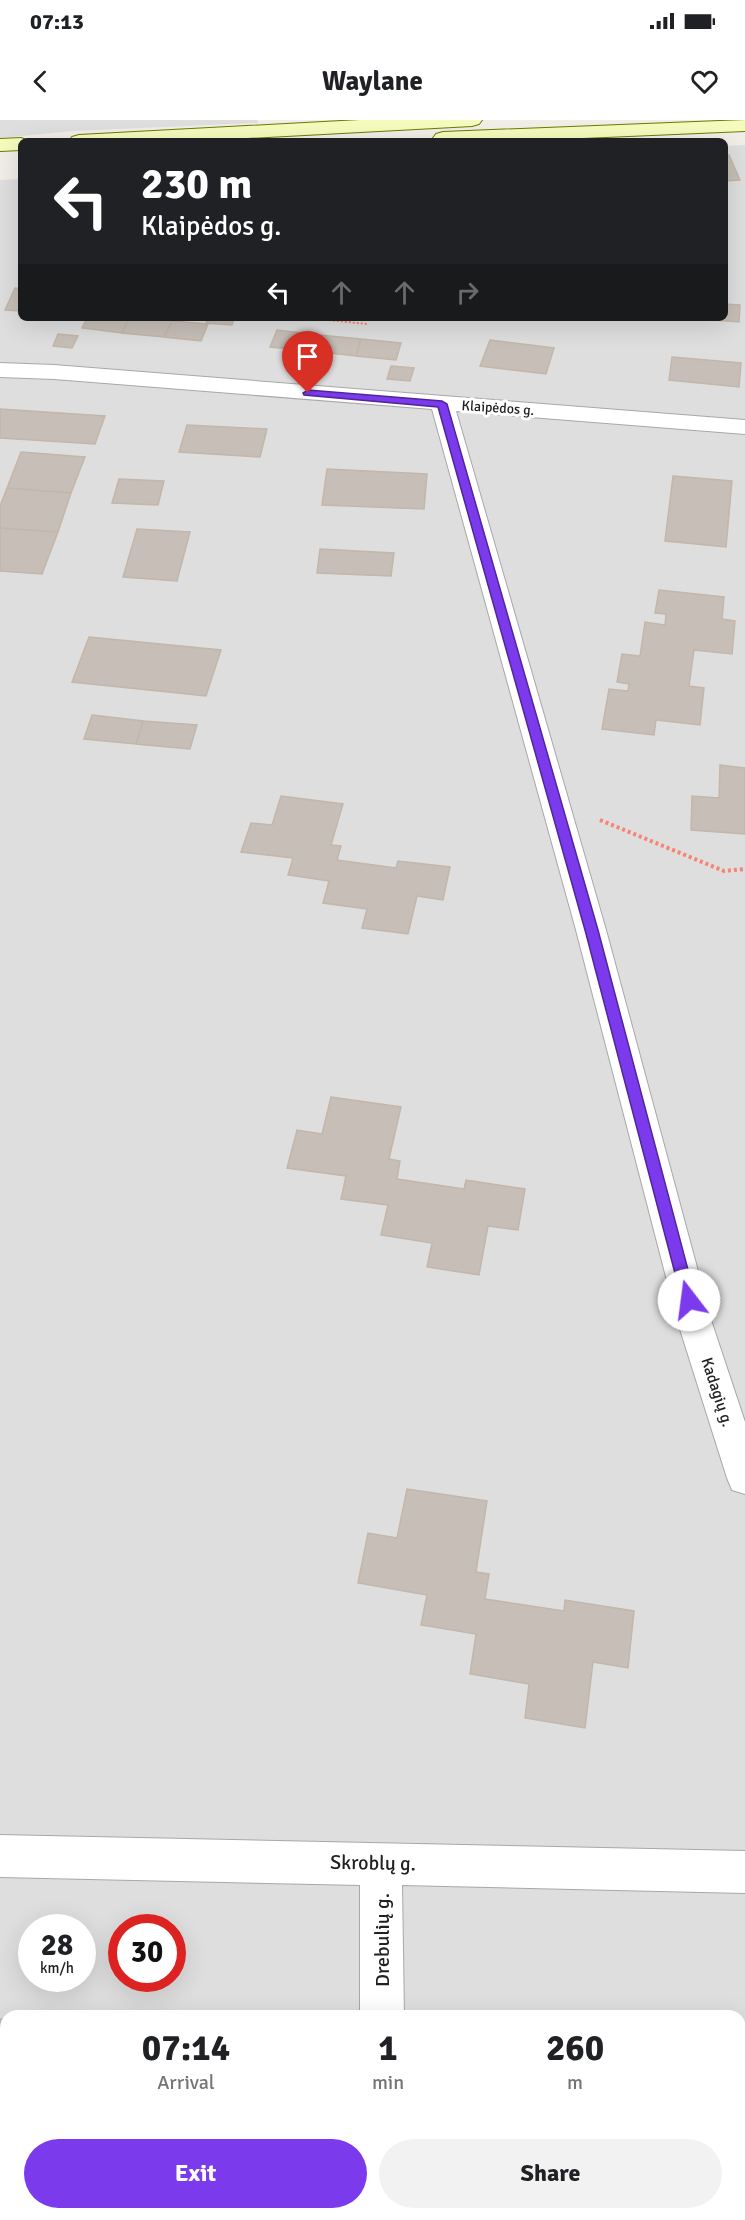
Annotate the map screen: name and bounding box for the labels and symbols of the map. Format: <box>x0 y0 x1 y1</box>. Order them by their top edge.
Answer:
pin <box>282 331 333 393</box>
street label: Klaipėdos g. <box>461 397 535 419</box>
position arrow <box>657 1268 721 1332</box>
street label: Kadagių g. <box>696 1355 738 1429</box>
street label: Skroblų g. <box>330 1850 416 1876</box>
street label: Drebulių g. <box>370 1893 395 1987</box>
speed limit sign: 30 <box>108 1914 186 1992</box>

